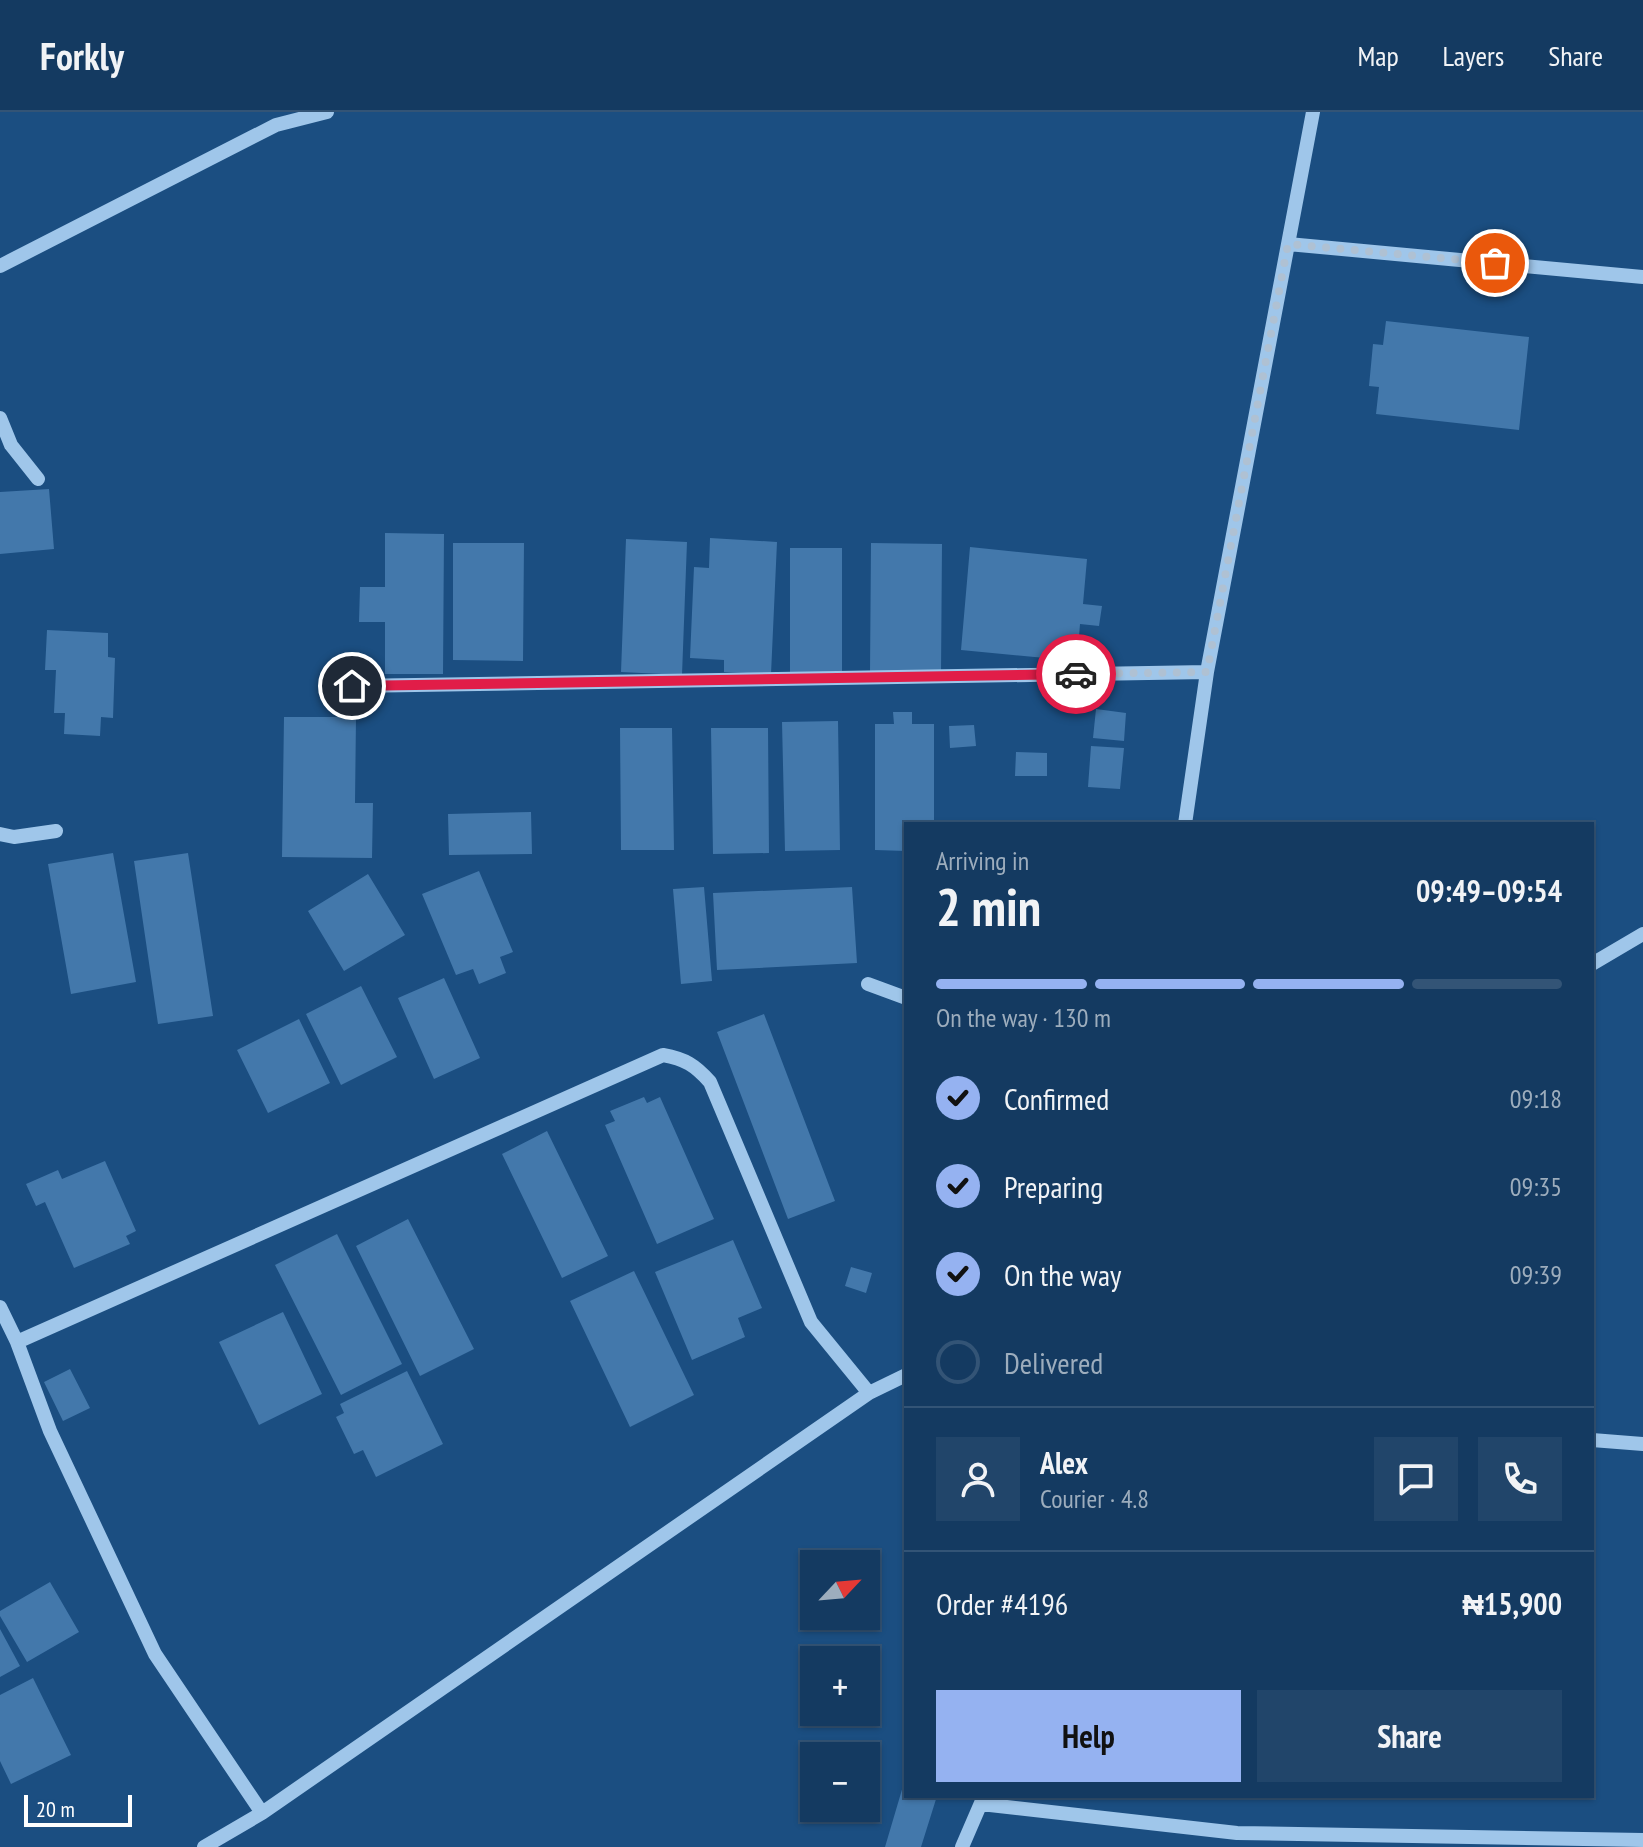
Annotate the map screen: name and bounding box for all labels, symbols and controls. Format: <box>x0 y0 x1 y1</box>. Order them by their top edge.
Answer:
text: Forkly <box>40 31 124 80</box>
text: Map <box>1357 37 1399 74</box>
text: Layers <box>1443 37 1504 74</box>
text: Share <box>1548 37 1603 74</box>
pin <box>1461 229 1529 297</box>
icon: bag <box>1473 241 1517 285</box>
courier <box>1036 634 1116 714</box>
pin <box>318 652 386 720</box>
icon: car <box>1054 652 1098 696</box>
icon: home <box>330 664 374 708</box>
text: Arriving in <box>936 844 1029 877</box>
text: 09:49–09:54 <box>1416 871 1562 910</box>
text: 2 min <box>936 873 1041 940</box>
text: On the way · 130 m <box>936 1001 1111 1034</box>
icon: check <box>936 1076 980 1120</box>
text: Confirmed <box>1004 1079 1109 1118</box>
text: 09:18 <box>1510 1082 1562 1115</box>
icon: check <box>936 1164 980 1208</box>
text: Preparing <box>1004 1167 1103 1206</box>
text: 09:35 <box>1510 1170 1562 1203</box>
icon: check <box>936 1252 980 1296</box>
text: On the way <box>1004 1255 1121 1294</box>
text: 09:39 <box>1510 1258 1562 1291</box>
text: Delivered <box>1004 1343 1103 1382</box>
button: person <box>936 1437 1020 1521</box>
button: chat <box>1374 1437 1458 1521</box>
button: phone <box>1478 1437 1562 1521</box>
text: Alex <box>1040 1443 1088 1482</box>
text: Courier · 4.8 <box>1040 1482 1149 1515</box>
north arrow <box>800 1550 880 1630</box>
map controls <box>800 1550 880 1822</box>
text: Order #4196 <box>936 1584 1068 1623</box>
text: ₦15,900 <box>1462 1584 1562 1623</box>
button: + <box>800 1646 880 1726</box>
button: Help <box>936 1690 1241 1782</box>
button: Share <box>1257 1690 1562 1782</box>
button: − <box>800 1742 880 1822</box>
scale bar <box>24 1791 132 1827</box>
text: 20 m <box>36 1795 75 1823</box>

